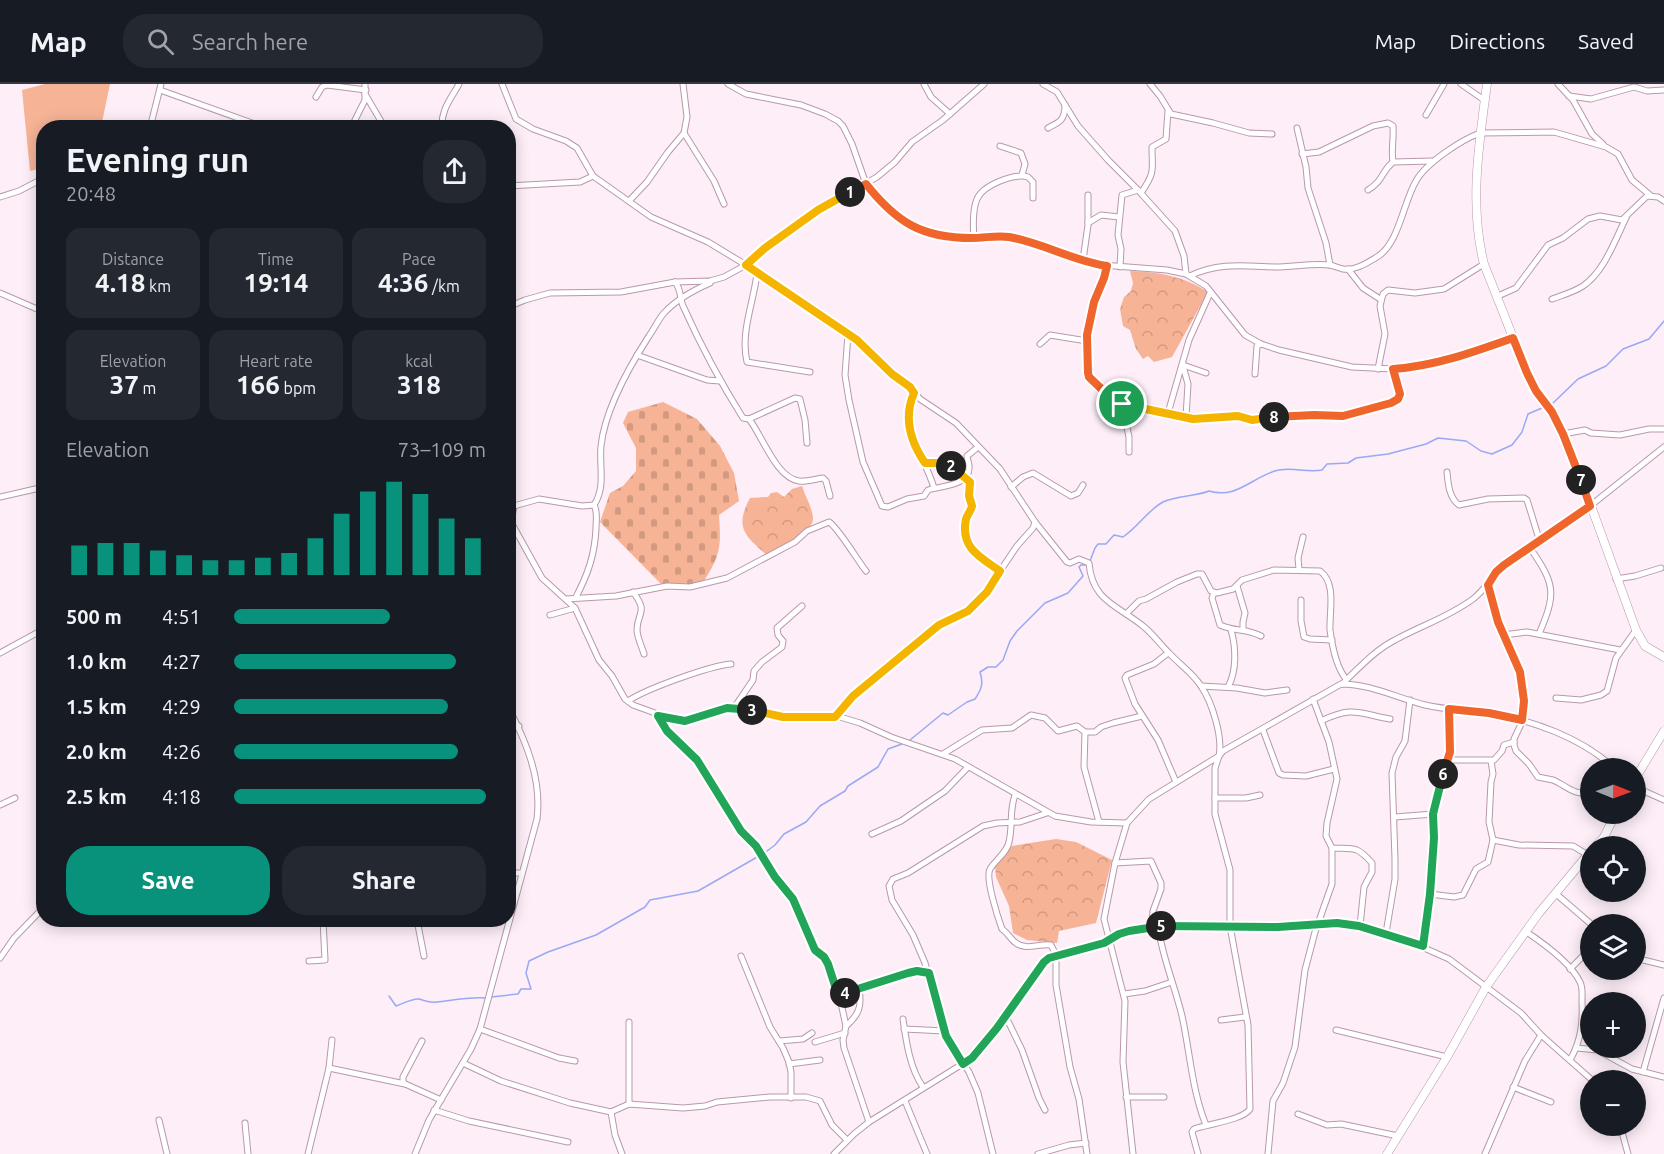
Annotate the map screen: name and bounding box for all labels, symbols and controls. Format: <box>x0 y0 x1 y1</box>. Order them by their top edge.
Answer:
search box <box>123 14 543 68</box>
icon: search <box>144 25 177 58</box>
text: Map <box>30 26 87 57</box>
text: Search here <box>192 29 308 54</box>
text: Map <box>1375 29 1416 53</box>
text: Directions <box>1449 29 1545 53</box>
text: Saved <box>1578 29 1634 53</box>
button: share <box>423 140 486 203</box>
text: Evening run <box>66 141 249 178</box>
pin: 1 <box>835 177 865 207</box>
text: 20:48 <box>66 182 116 205</box>
text: 1 <box>845 183 855 201</box>
text: Distance <box>102 250 164 268</box>
text: Time <box>258 250 294 268</box>
text: Pace <box>402 250 436 268</box>
text: 4.18 <box>95 268 145 297</box>
text: 19:14 <box>243 268 309 297</box>
text: 4:36 <box>378 268 428 297</box>
text: km <box>145 277 171 295</box>
text: /km <box>428 277 460 295</box>
text: Elevation <box>100 352 166 370</box>
text: Heart rate <box>239 352 313 370</box>
text: kcal <box>405 352 433 370</box>
text: 37 <box>110 370 139 399</box>
text: 166 <box>236 370 280 399</box>
text: 318 <box>397 370 441 399</box>
pin <box>1096 378 1147 429</box>
text: m <box>139 379 156 397</box>
text: bpm <box>280 379 316 397</box>
icon: arrive <box>1105 387 1138 420</box>
pin: 8 <box>1259 402 1289 432</box>
text: 8 <box>1269 408 1279 426</box>
text: Elevation <box>66 438 149 461</box>
text: 73–109 m <box>398 438 486 461</box>
pin: 2 <box>936 451 966 481</box>
text: 2 <box>946 457 956 475</box>
pin: 7 <box>1566 465 1596 495</box>
text: 7 <box>1576 471 1586 489</box>
text: 500 m <box>66 605 122 628</box>
text: 4:51 <box>162 605 201 628</box>
text: 1.0 km <box>66 650 127 673</box>
text: 4:27 <box>162 650 201 673</box>
text: 1.5 km <box>66 695 127 718</box>
text: 4:29 <box>162 695 201 718</box>
pin: 3 <box>737 695 767 725</box>
text: 3 <box>747 701 757 719</box>
text: 2.0 km <box>66 740 127 763</box>
text: 4:26 <box>162 740 201 763</box>
north arrow <box>1580 758 1646 824</box>
map controls <box>1580 758 1646 1136</box>
pin: 6 <box>1428 759 1458 789</box>
text: 6 <box>1438 765 1448 783</box>
text: 2.5 km <box>66 785 127 808</box>
text: 4:18 <box>162 785 201 808</box>
button: locate <box>1580 836 1646 902</box>
button: Save <box>66 846 270 915</box>
button: Share <box>282 846 486 915</box>
pin: 5 <box>1146 911 1176 941</box>
button: layers <box>1580 914 1646 980</box>
text: 5 <box>1156 917 1166 935</box>
pin: 4 <box>830 978 860 1008</box>
text: 4 <box>840 984 850 1002</box>
button: + <box>1580 992 1646 1058</box>
button: − <box>1580 1070 1646 1136</box>

